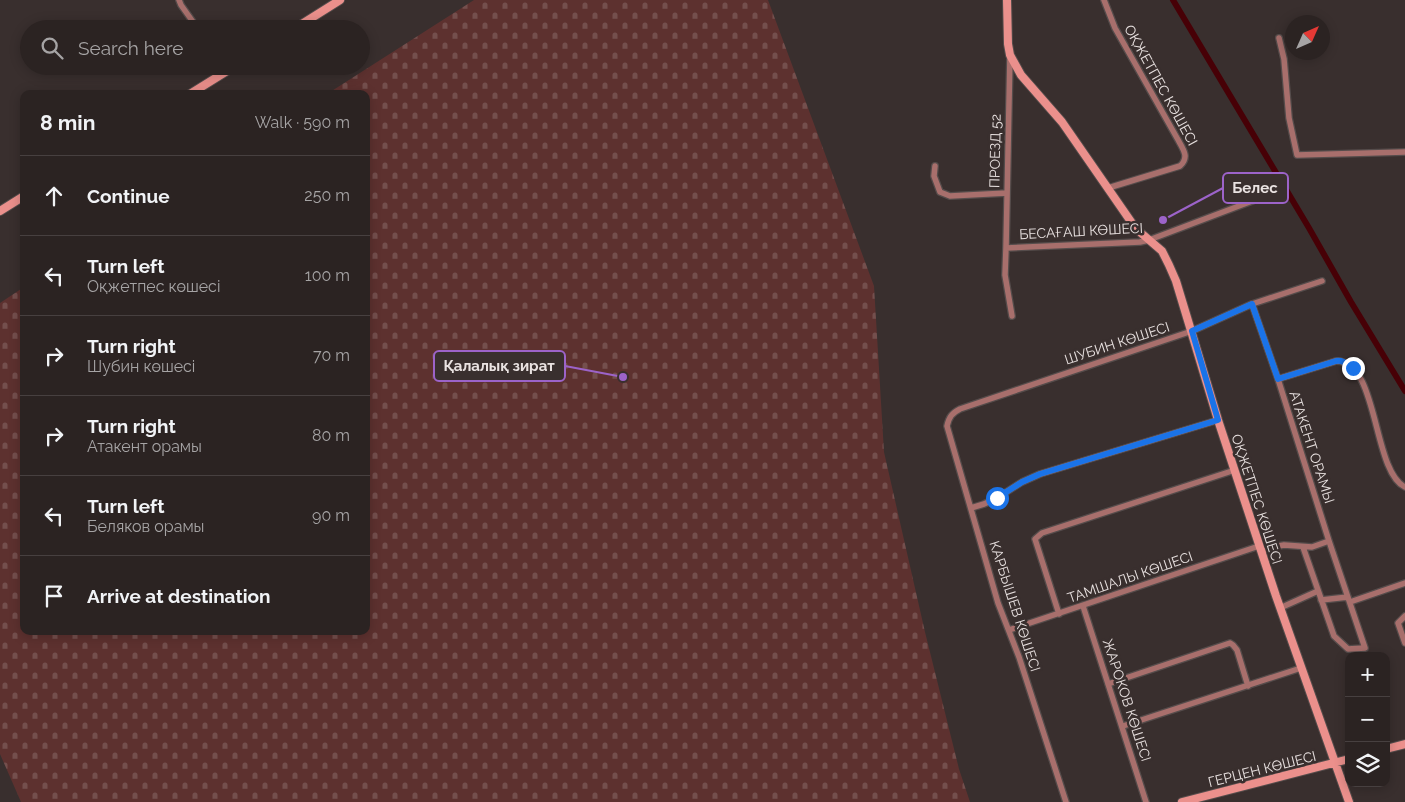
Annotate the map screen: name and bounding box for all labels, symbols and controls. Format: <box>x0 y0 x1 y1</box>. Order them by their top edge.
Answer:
north arrow <box>1285 15 1330 60</box>
search box <box>20 20 370 75</box>
street label: ОҚЖЕТПЕС КӨШЕСІ <box>1121 22 1201 148</box>
icon: search <box>38 34 66 62</box>
text: Search here <box>78 37 184 59</box>
text: 8 min <box>40 110 95 135</box>
text: Walk · 590 m <box>255 113 350 132</box>
street label: ПРОЕЗД 52 <box>986 114 1004 188</box>
callout: Белес <box>1223 173 1288 203</box>
text: Белес <box>1232 179 1278 197</box>
icon: ahead <box>40 182 68 210</box>
text: Continue <box>87 185 170 207</box>
text: 250 m <box>304 186 350 205</box>
street label: БЕСАҒАШ КӨШЕСІ <box>1019 220 1143 242</box>
text: Turn left <box>87 255 164 277</box>
icon: left <box>40 262 68 290</box>
text: 100 m <box>305 266 350 285</box>
text: Оқжетпес көшесі <box>87 277 220 296</box>
street label: ШУБИН КӨШЕСІ <box>1063 319 1171 367</box>
text: Turn right <box>87 335 176 357</box>
icon: right <box>40 342 68 370</box>
text: 70 m <box>313 346 350 365</box>
callout: Қалалық зират <box>434 351 565 381</box>
text: Шубин көшесі <box>87 357 195 376</box>
text: Қалалық зират <box>443 357 555 375</box>
route end <box>1342 357 1365 380</box>
street label: АТАКЕНТ ОРАМЫ <box>1286 389 1338 505</box>
text: Turn right <box>87 415 176 437</box>
icon: right <box>40 422 68 450</box>
text: 80 m <box>312 426 350 445</box>
street label: ОҚЖЕТПЕС КӨШЕСІ <box>1228 432 1286 566</box>
text: Атакент орамы <box>87 437 202 456</box>
route start <box>986 487 1009 510</box>
text: Turn left <box>87 495 164 517</box>
icon: left <box>40 502 68 530</box>
text: 90 m <box>312 506 350 525</box>
text: Беляков орамы <box>87 517 204 536</box>
street label: КАРБЫШЕВ КӨШЕСІ <box>986 539 1044 673</box>
street label: ТАМШАЛЫ КӨШЕСІ <box>1065 548 1195 606</box>
icon: arrive <box>40 582 68 610</box>
text: Arrive at destination <box>87 585 271 607</box>
street label: ЖАРОКОВ КӨШЕСІ <box>1100 637 1154 763</box>
map controls <box>1345 652 1390 787</box>
button: + <box>1345 652 1390 697</box>
button: − <box>1345 697 1390 742</box>
button: layers <box>1345 742 1390 787</box>
street label: ГЕРЦЕН КӨШЕСІ <box>1206 748 1318 790</box>

